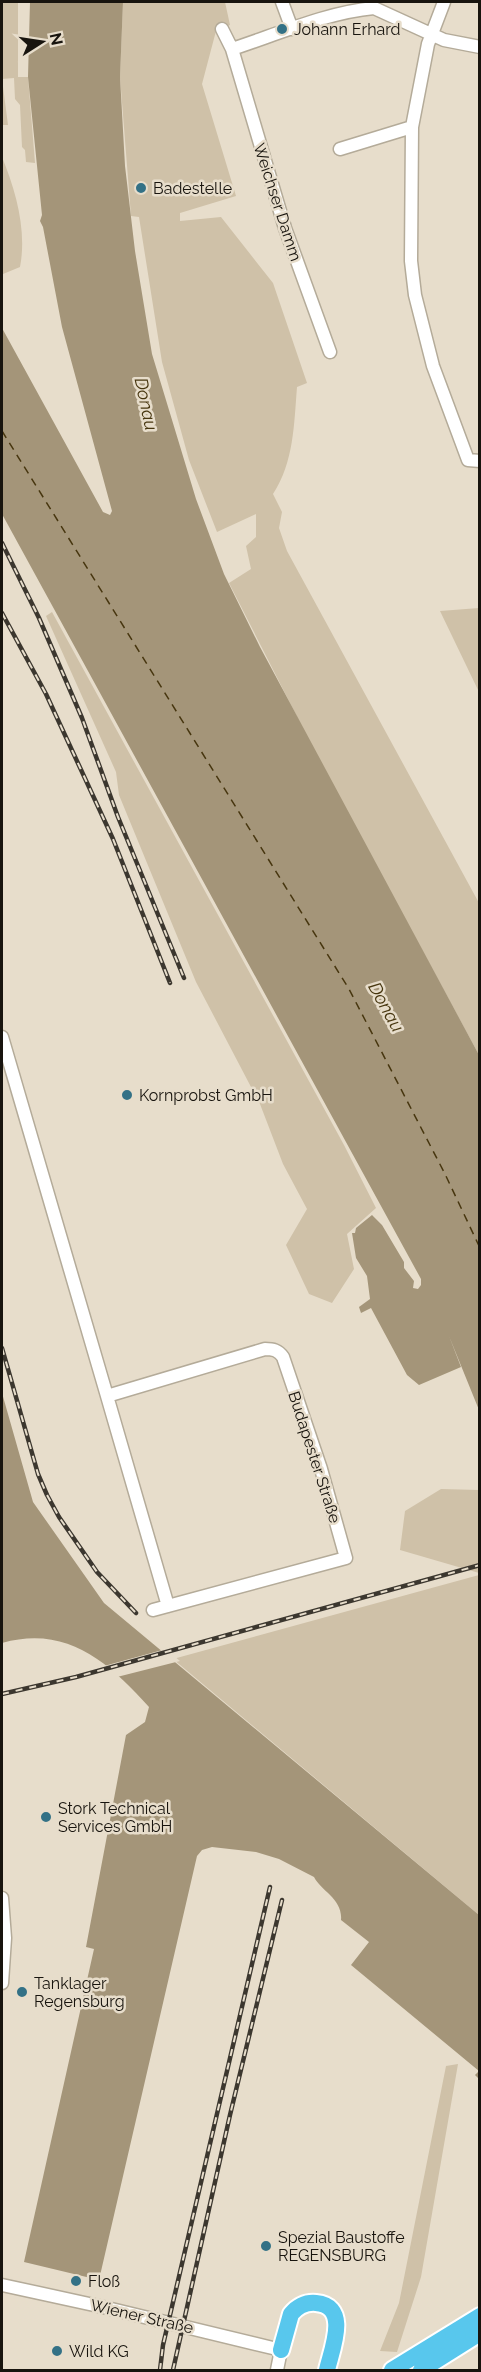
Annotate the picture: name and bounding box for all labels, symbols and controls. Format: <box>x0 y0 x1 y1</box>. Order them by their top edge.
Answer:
north arrow <box>12 12 72 72</box>
place label: Johann Erhard <box>294 20 401 39</box>
marker: Johann Erhard <box>275 22 289 36</box>
text: N <box>46 31 67 47</box>
street label: Weichser Damm <box>250 141 306 263</box>
place label: Badestelle <box>153 179 232 198</box>
marker: Badestelle <box>134 181 148 195</box>
water label: Donau <box>131 375 162 432</box>
water label: Donau <box>364 978 409 1035</box>
place label: Kornprobst GmbH <box>139 1086 273 1105</box>
marker: Kornprobst GmbH <box>120 1088 134 1102</box>
street label: Budapester Straße <box>284 1389 345 1525</box>
place label: Stork Technical Services GmbH <box>58 1799 172 1836</box>
marker: Stork Technical Services GmbH <box>39 1810 53 1824</box>
place label: Tanklager Regensburg <box>34 1974 125 2011</box>
marker: Tanklager Regensburg <box>15 1985 29 1999</box>
place label: Spezial Baustoffe REGENSBURG <box>278 2228 405 2265</box>
marker: Spezial Baustoffe REGENSBURG <box>259 2239 273 2253</box>
place label: Floß <box>88 2272 120 2291</box>
marker: Floß <box>69 2274 83 2288</box>
street label: Wiener Straße <box>89 2295 195 2338</box>
place label: Wild KG <box>69 2342 129 2361</box>
marker: Wild KG <box>50 2344 64 2358</box>

